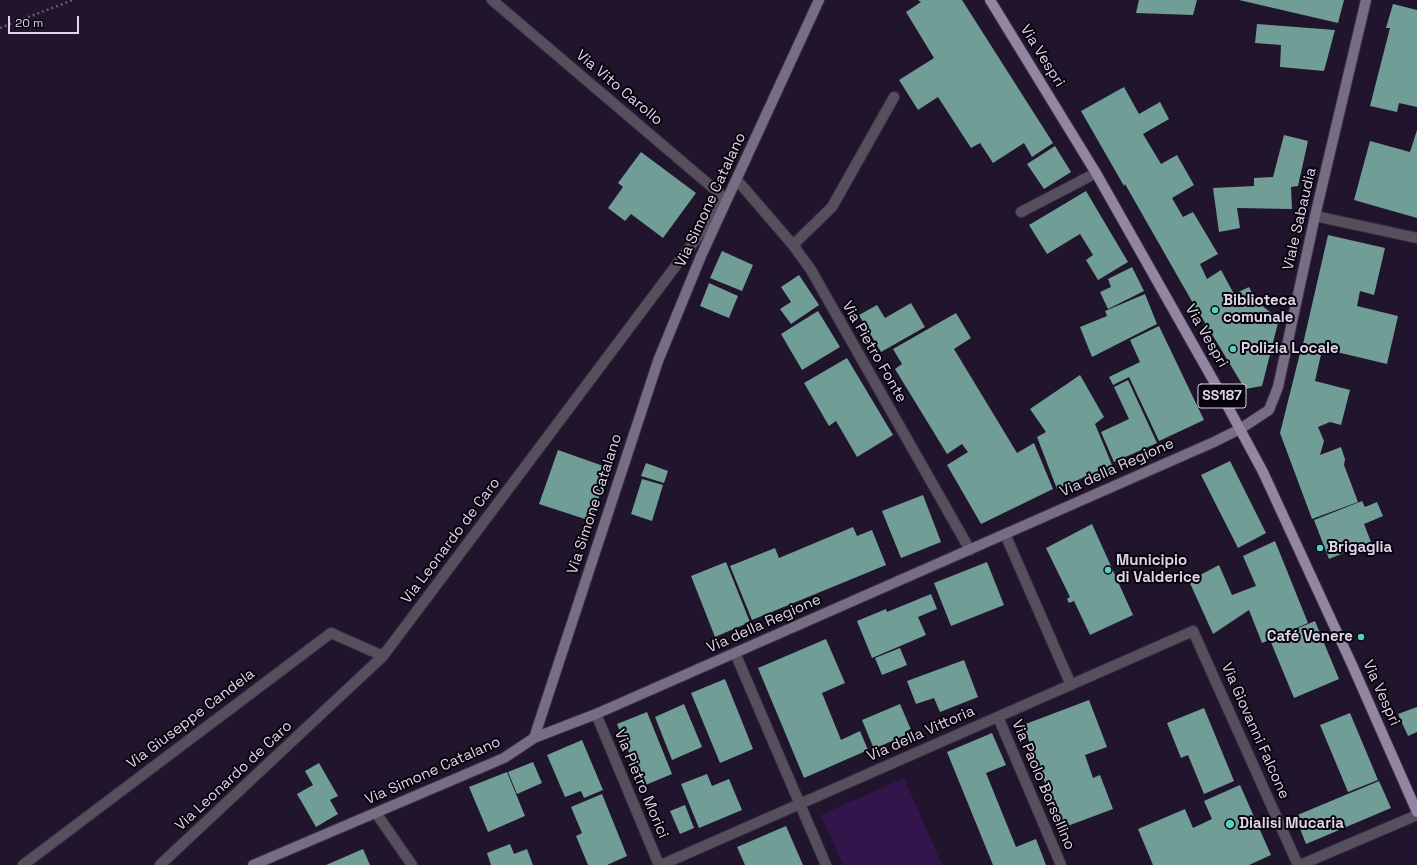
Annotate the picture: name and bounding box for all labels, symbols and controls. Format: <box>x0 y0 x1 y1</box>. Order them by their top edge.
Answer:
scale bar <box>10 8 81 34</box>
text: 20 m <box>15 15 43 31</box>
street label: Via Vespri <box>1016 22 1068 90</box>
street label: Via Vito Carollo <box>572 46 666 130</box>
street label: Via Simone Catalano <box>672 130 750 270</box>
street label: Viale Sabaudia <box>1279 166 1321 272</box>
place label: Biblioteca comunale <box>1223 292 1296 327</box>
street label: Via Pietro Fonte <box>838 298 910 406</box>
street label: Via Vespri <box>1181 301 1231 371</box>
marker: Biblioteca comunale <box>1210 305 1220 315</box>
place label: Polizia Locale <box>1241 340 1339 358</box>
marker: Polizia Locale <box>1228 344 1238 354</box>
road number: SS187 <box>1198 384 1246 408</box>
street label: Via Simone Catalano <box>564 432 626 576</box>
street label: Via della Regione <box>1057 435 1177 501</box>
street label: Via Leonardo de Caro <box>398 474 504 608</box>
place label: Brigaglia <box>1328 539 1392 557</box>
marker: Brigaglia <box>1315 543 1325 553</box>
place label: Municipio di Valderice <box>1116 552 1200 587</box>
marker: Municipio di Valderice <box>1103 565 1113 575</box>
street label: Via della Regione <box>704 591 824 657</box>
place label: Café Venere <box>1267 628 1353 646</box>
marker: Café Venere <box>1356 632 1366 642</box>
street label: Via Vespri <box>1359 657 1403 729</box>
street label: Via Giovanni Falcone <box>1217 660 1293 802</box>
street label: Via Giuseppe Candela <box>124 665 258 773</box>
street label: Via della Vittoria <box>864 702 978 766</box>
street label: Via Leonardo de Caro <box>172 717 296 835</box>
street label: Via Paolo Borsellino <box>1007 717 1079 853</box>
street label: Via Pietro Morici <box>610 727 672 841</box>
street label: Via Simone Catalano <box>362 733 504 809</box>
place label: Dialisi Mucaria <box>1239 815 1344 833</box>
marker: Dialisi Mucaria <box>1224 818 1236 830</box>

